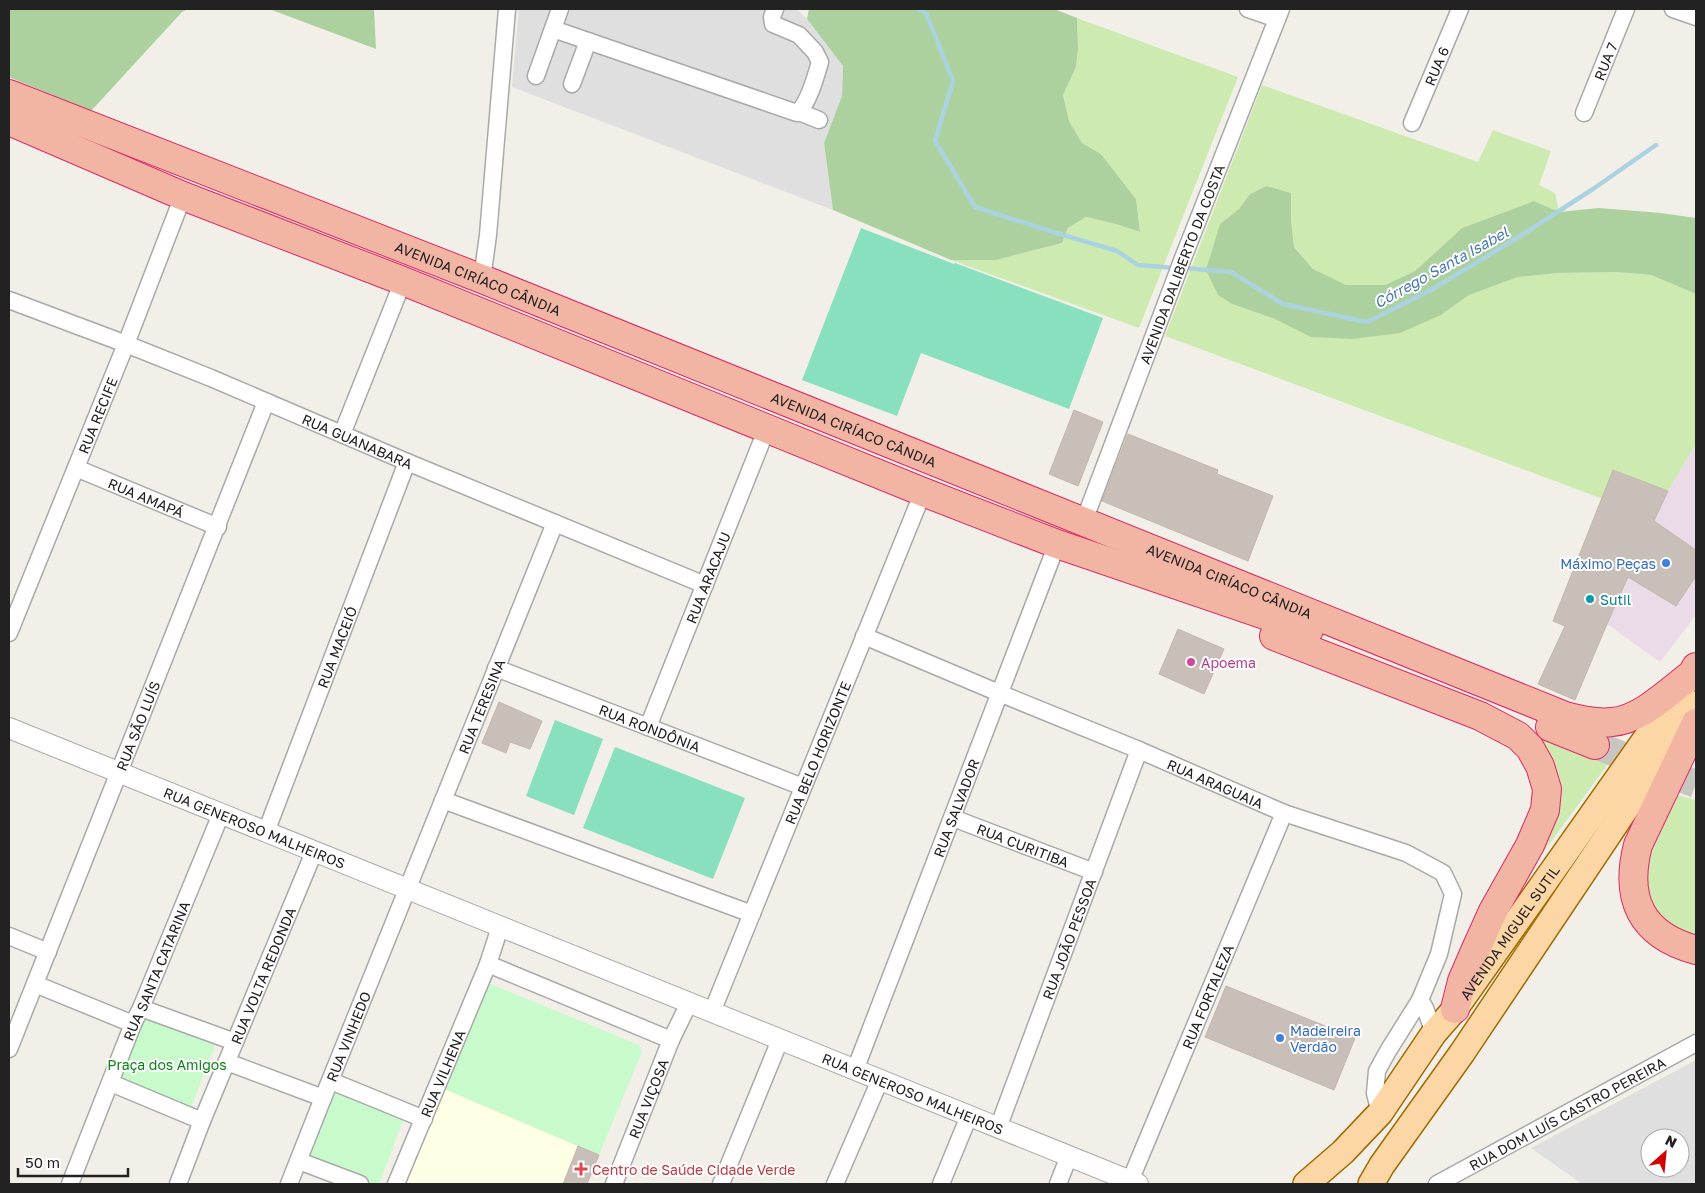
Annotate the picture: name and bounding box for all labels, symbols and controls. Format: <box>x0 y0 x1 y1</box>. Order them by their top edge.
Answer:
street label: RUA 7 <box>1590 40 1620 83</box>
street label: RUA 6 <box>1420 44 1452 88</box>
street label: AVENIDA DALIBERTO DA COSTA <box>1135 161 1228 366</box>
water label: Córrego Santa Isabel <box>1371 222 1513 312</box>
street label: AVENIDA CIRÍACO CÂNDIA <box>393 237 564 319</box>
street label: RUA RECIFE <box>74 374 120 456</box>
street label: AVENIDA CIRÍACO CÂNDIA <box>769 388 940 470</box>
street label: RUA GUANABARA <box>300 410 416 472</box>
street label: RUA AMAPÁ <box>106 474 187 521</box>
street label: RUA ARACAJU <box>682 529 733 626</box>
street label: AVENIDA CIRÍACO CÂNDIA <box>1144 540 1315 622</box>
place label: Máximo Peças <box>1560 555 1656 572</box>
marker: Máximo Peças <box>1660 557 1672 569</box>
place label: Sutil <box>1600 591 1631 608</box>
marker: Sutil <box>1584 593 1596 605</box>
street label: RUA MACEIÓ <box>313 604 360 690</box>
place label: Apoema <box>1201 654 1256 671</box>
street label: RUA TERESINA <box>454 656 508 756</box>
marker: Apoema <box>1185 656 1197 668</box>
street label: RUA SÃO LUÍS <box>112 678 163 773</box>
street label: RUA BELO HORIZONTE <box>781 679 854 827</box>
street label: RUA RONDÔNIA <box>597 700 703 755</box>
street label: RUA ARAGUAIA <box>1165 755 1267 812</box>
street label: RUA SALVADOR <box>929 756 982 859</box>
street label: RUA GENEROSO MALHEIROS <box>161 783 348 872</box>
street label: RUA CURITIBA <box>975 819 1072 870</box>
street label: AVENIDA MIGUEL SUTIL <box>1456 862 1562 1003</box>
street label: RUA JOÃO PESSOA <box>1038 875 1099 1002</box>
street label: RUA SANTA CATARINA <box>119 898 193 1043</box>
street label: RUA VOLTA REDONDA <box>227 904 299 1047</box>
street label: RUA FORTALEZA <box>1178 941 1237 1051</box>
street label: RUA VINHEDO <box>322 989 374 1084</box>
place label: Madeireira Verdão <box>1290 1022 1361 1055</box>
street label: RUA VILHENA <box>416 1027 468 1120</box>
marker: Madeireira Verdão <box>1274 1032 1286 1044</box>
street label: RUA GENEROSO MALHEIROS <box>820 1049 1006 1137</box>
street label: RUA DOM LUÍS CASTRO PEREIRA <box>1466 1053 1669 1174</box>
park label: Praça dos Amigos <box>107 1056 227 1073</box>
street label: RUA VIÇOSA <box>624 1056 671 1141</box>
north arrow <box>1640 1128 1690 1178</box>
text: N <box>1663 1131 1680 1151</box>
scale bar <box>18 1146 128 1178</box>
text: 50 m <box>25 1153 60 1171</box>
place label: Centro de Saúde Cidade Verde <box>592 1161 795 1178</box>
marker: Centro de Saúde Cidade Verde <box>574 1162 588 1176</box>

